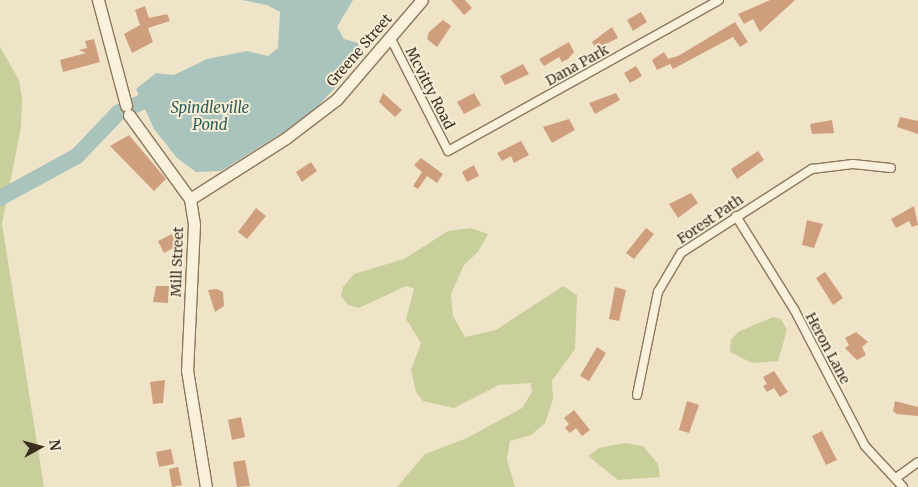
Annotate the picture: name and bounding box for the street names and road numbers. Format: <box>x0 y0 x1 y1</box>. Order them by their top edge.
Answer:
street label: Greene Street <box>323 10 395 90</box>
street label: Dana Park <box>543 41 611 89</box>
street label: Mcvitty Road <box>402 44 458 132</box>
street label: Forest Path <box>674 191 746 247</box>
street label: Mill Street <box>167 227 187 297</box>
street label: Heron Lane <box>802 310 854 386</box>

